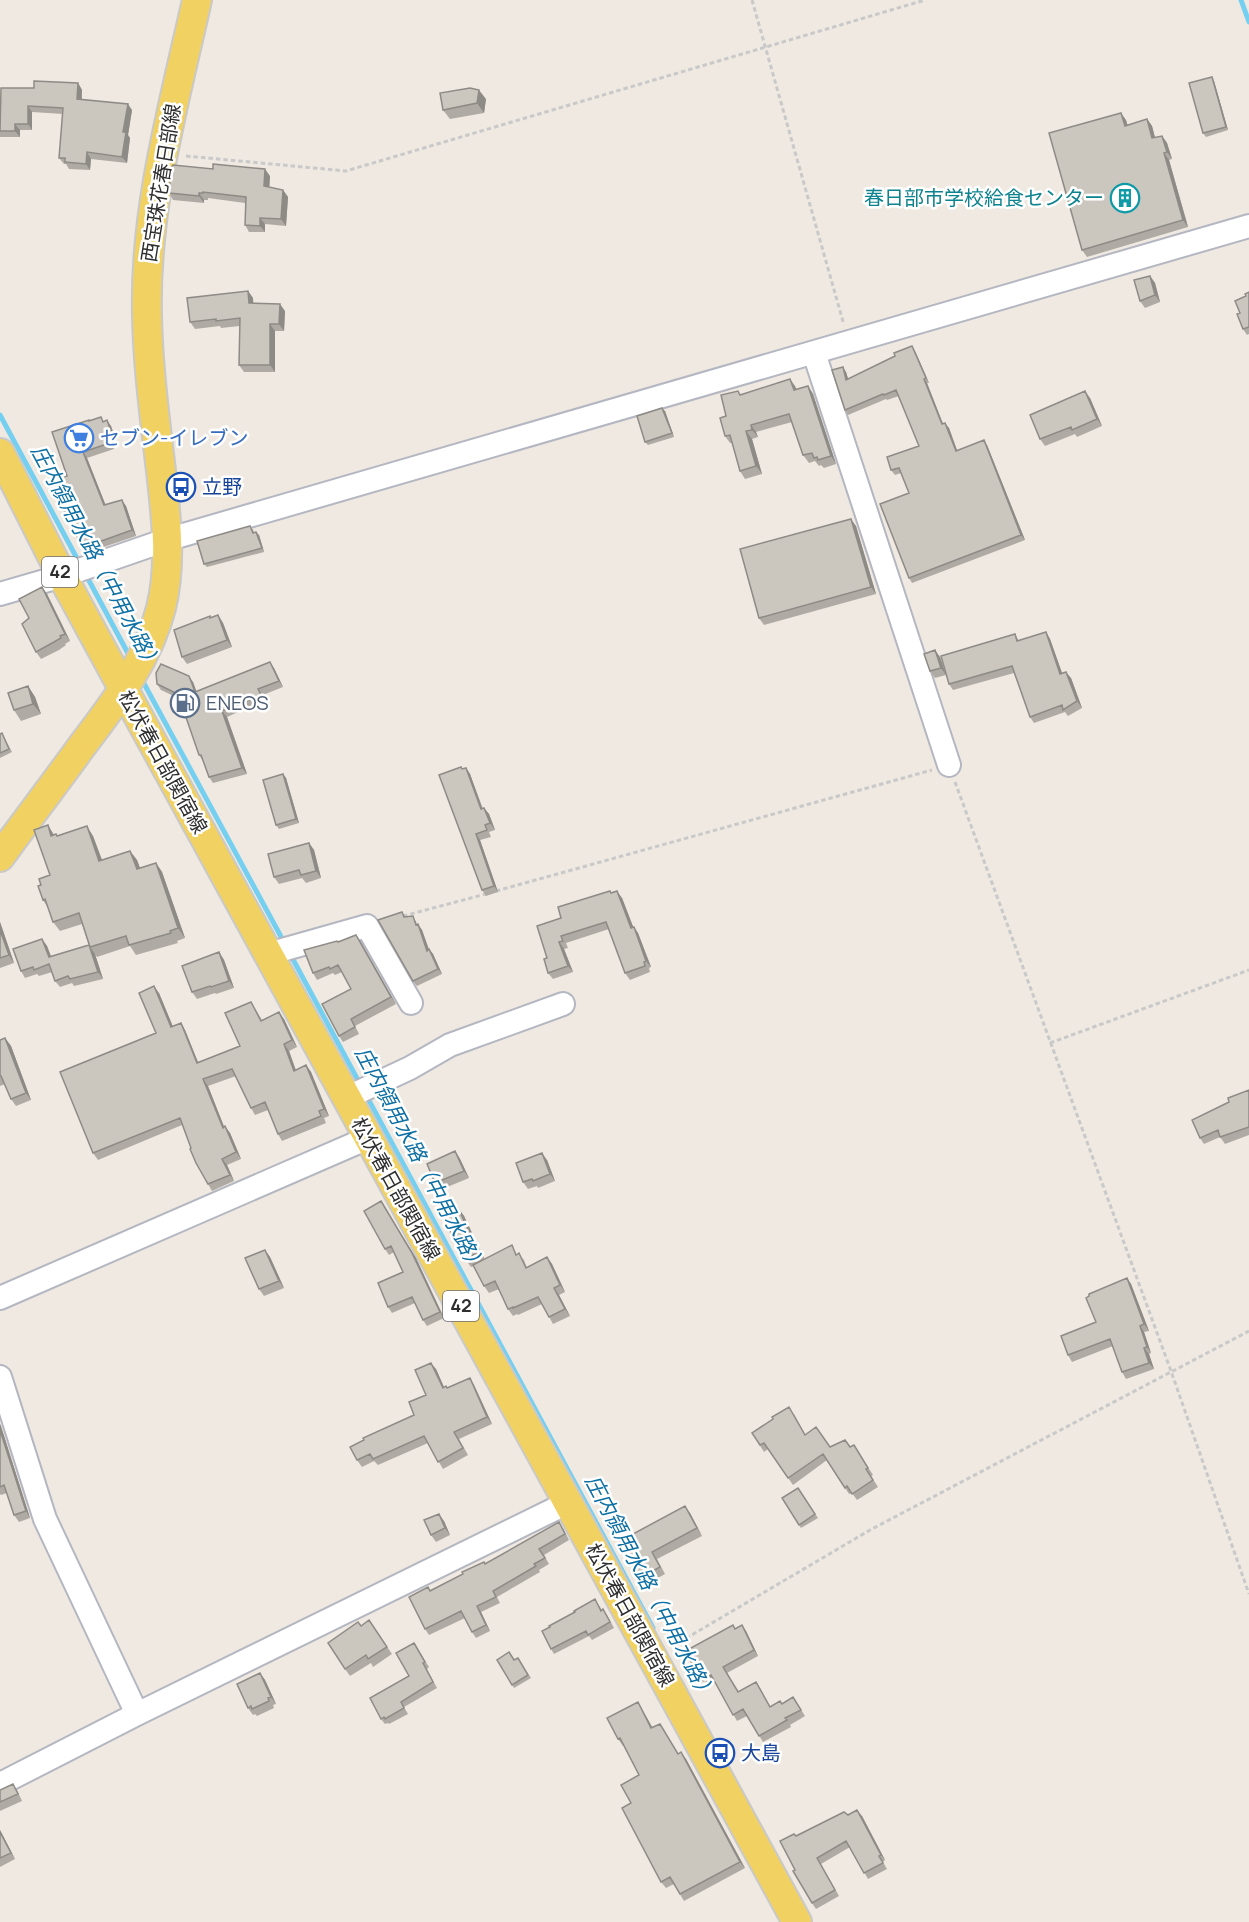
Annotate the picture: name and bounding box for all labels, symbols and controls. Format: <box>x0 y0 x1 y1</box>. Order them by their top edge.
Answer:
street label: 西宝珠花春日部線 <box>135 102 186 264</box>
building icon: 春日部市学校給食センター <box>1109 182 1141 214</box>
place label: 春日部市学校給食センター <box>864 184 1104 211</box>
supermarket icon: セブン-イレブン <box>63 422 95 454</box>
place label: セブン-イレブン <box>100 424 248 451</box>
water label: 庄内領用水路（中用水路） <box>25 440 168 675</box>
bus stop icon: 立野 <box>165 471 197 503</box>
place label: 立野 <box>202 473 242 500</box>
road number: 42 <box>42 557 78 587</box>
street label: 松伏春日部関宿線 <box>113 685 214 838</box>
fuel station icon: ENEOS <box>169 687 201 719</box>
place label: ENEOS <box>206 689 269 716</box>
water label: 庄内領用水路（中用水路） <box>349 1042 492 1277</box>
street label: 松伏春日部関宿線 <box>346 1112 447 1265</box>
road number: 42 <box>443 1291 479 1321</box>
water label: 庄内領用水路（中用水路） <box>579 1470 722 1705</box>
street label: 松伏春日部関宿線 <box>580 1538 681 1691</box>
bus stop icon: 大島 <box>704 1737 736 1769</box>
place label: 大島 <box>741 1739 781 1766</box>

